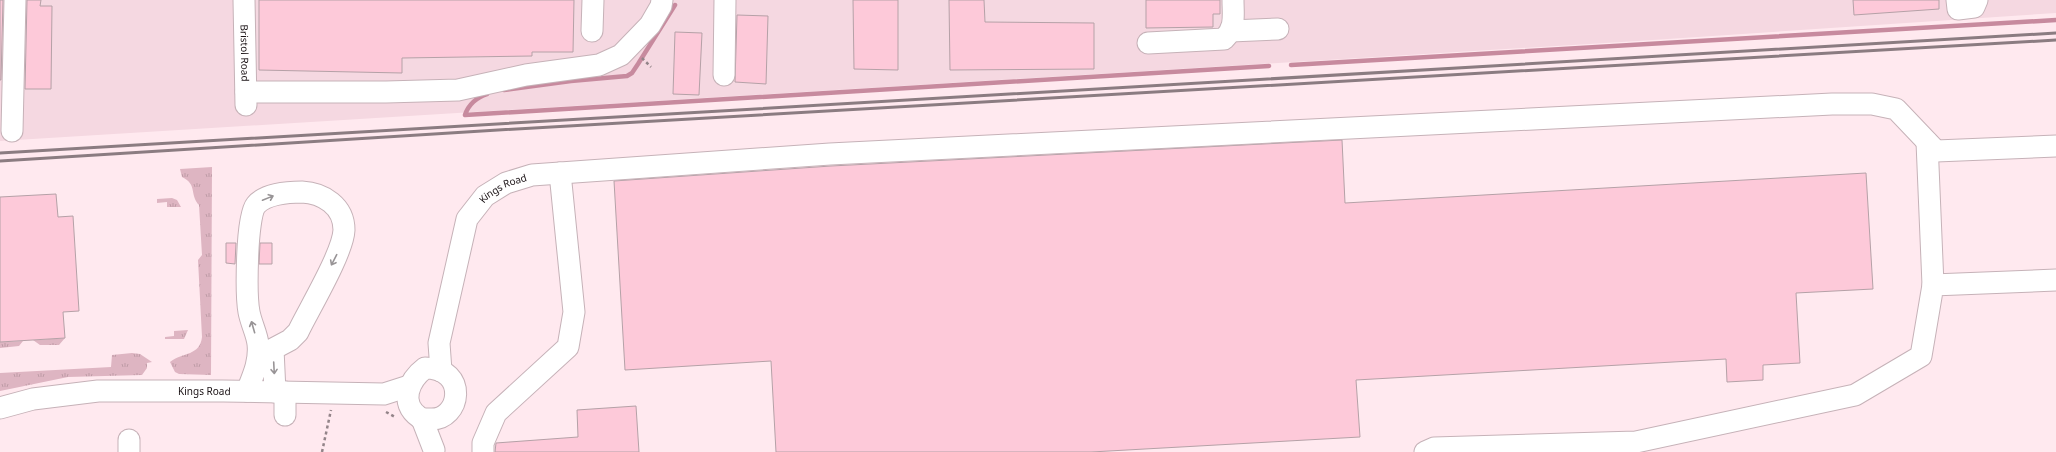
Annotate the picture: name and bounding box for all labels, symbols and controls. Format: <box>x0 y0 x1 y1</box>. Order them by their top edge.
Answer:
street label: Bristol Road <box>237 24 253 82</box>
street label: Kings Road <box>475 170 528 206</box>
one-way arrow <box>261 194 273 202</box>
one-way arrow <box>330 254 337 266</box>
one-way arrow <box>249 320 256 333</box>
one-way arrow <box>270 361 278 374</box>
street label: Kings Road <box>178 384 231 398</box>

